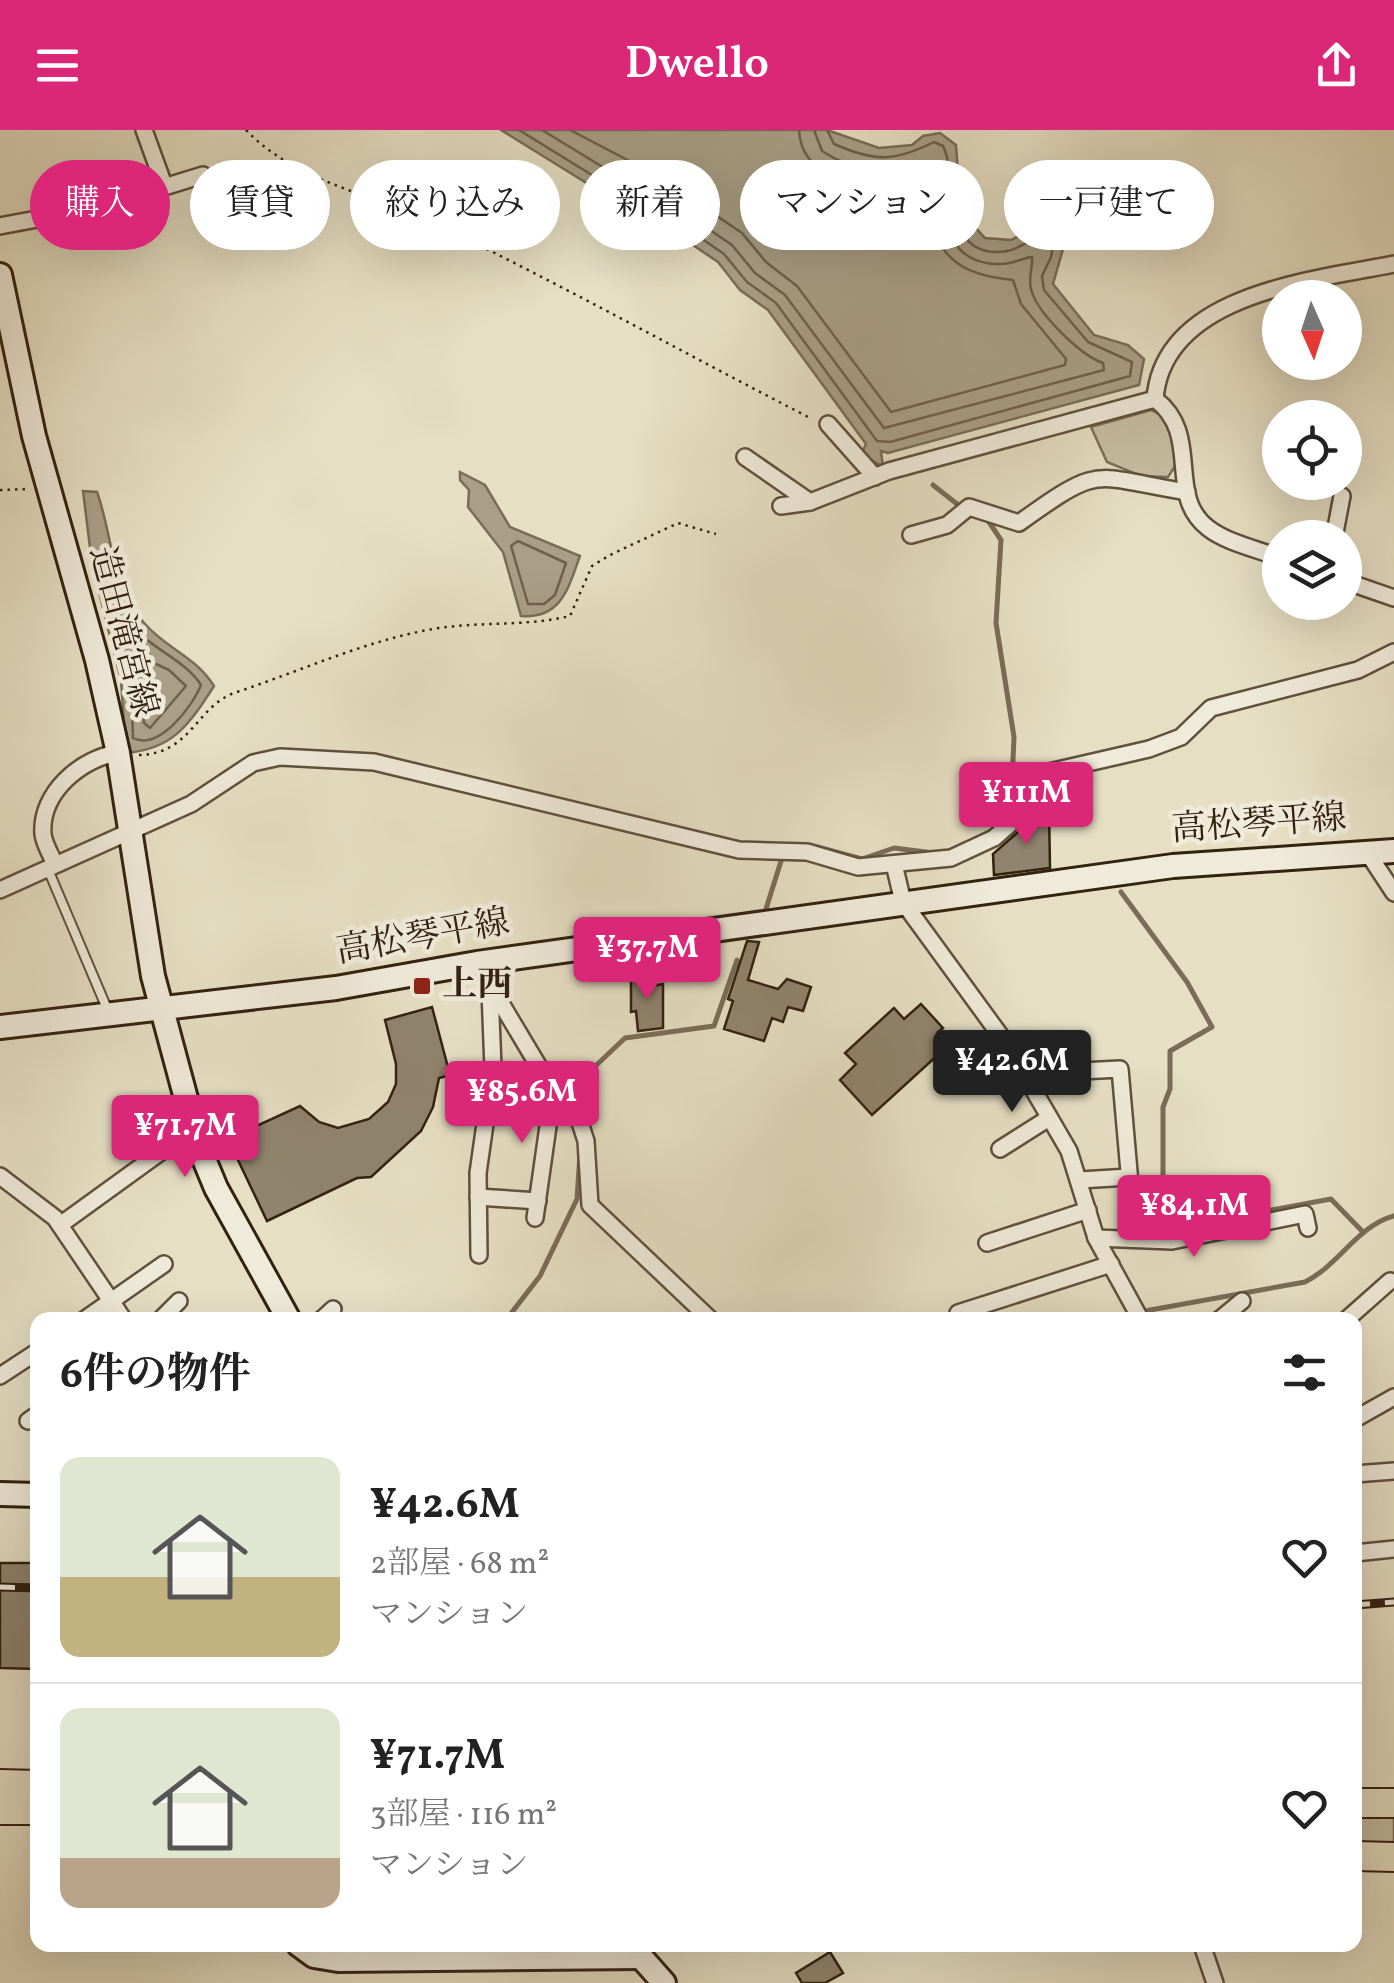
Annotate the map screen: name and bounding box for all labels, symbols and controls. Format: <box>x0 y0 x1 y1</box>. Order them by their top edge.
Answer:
text: Dwello <box>625 34 769 97</box>
icon: menu <box>30 38 85 93</box>
icon: share <box>1309 38 1364 93</box>
chip: 購入 <box>30 160 170 250</box>
chip: 賃貸 <box>190 160 330 250</box>
chip: 絞り込み <box>350 160 560 250</box>
chip: 新着 <box>580 160 720 250</box>
chip: マンション <box>740 160 984 250</box>
chip: 一戸建て <box>1004 160 1214 250</box>
north arrow <box>1262 280 1362 380</box>
map controls <box>1262 280 1362 620</box>
button: locate <box>1262 400 1362 500</box>
button: layers <box>1262 520 1362 620</box>
street label: 造田滝宮線 <box>76 541 168 723</box>
pin: ¥111M <box>956 762 1096 847</box>
text: ¥111M <box>981 772 1071 816</box>
street label: 高松琴平線 <box>1170 795 1348 855</box>
street label: 高松琴平線 <box>333 899 513 977</box>
pin: ¥37.7M <box>566 917 728 1002</box>
text: ¥37.7M <box>596 927 698 971</box>
place label: 上西 <box>442 962 512 1010</box>
marker: 上西 <box>411 975 433 997</box>
pin: ¥42.6M <box>931 1030 1093 1115</box>
text: ¥42.6M <box>955 1040 1069 1084</box>
pin: ¥85.6M <box>441 1061 603 1146</box>
text: ¥85.6M <box>467 1071 577 1115</box>
pin: ¥71.7M <box>104 1095 266 1180</box>
text: ¥71.7M <box>134 1105 236 1149</box>
pin: ¥84.1M <box>1113 1175 1275 1260</box>
text: ¥84.1M <box>1139 1185 1249 1229</box>
icon: filters <box>1277 1345 1332 1400</box>
text: 6件の物件 <box>60 1347 251 1406</box>
text: ¥42.6M <box>370 1477 519 1536</box>
icon: home <box>140 1497 260 1617</box>
icon: heart <box>1277 1530 1332 1585</box>
text: 2部屋 · 68 m² <box>370 1543 549 1587</box>
text: マンション <box>370 1594 529 1638</box>
text: ¥71.7M <box>370 1728 505 1787</box>
icon: home <box>140 1748 260 1868</box>
icon: heart <box>1277 1781 1332 1836</box>
text: 3部屋 · 116 m² <box>370 1794 557 1838</box>
text: マンション <box>370 1845 529 1889</box>

